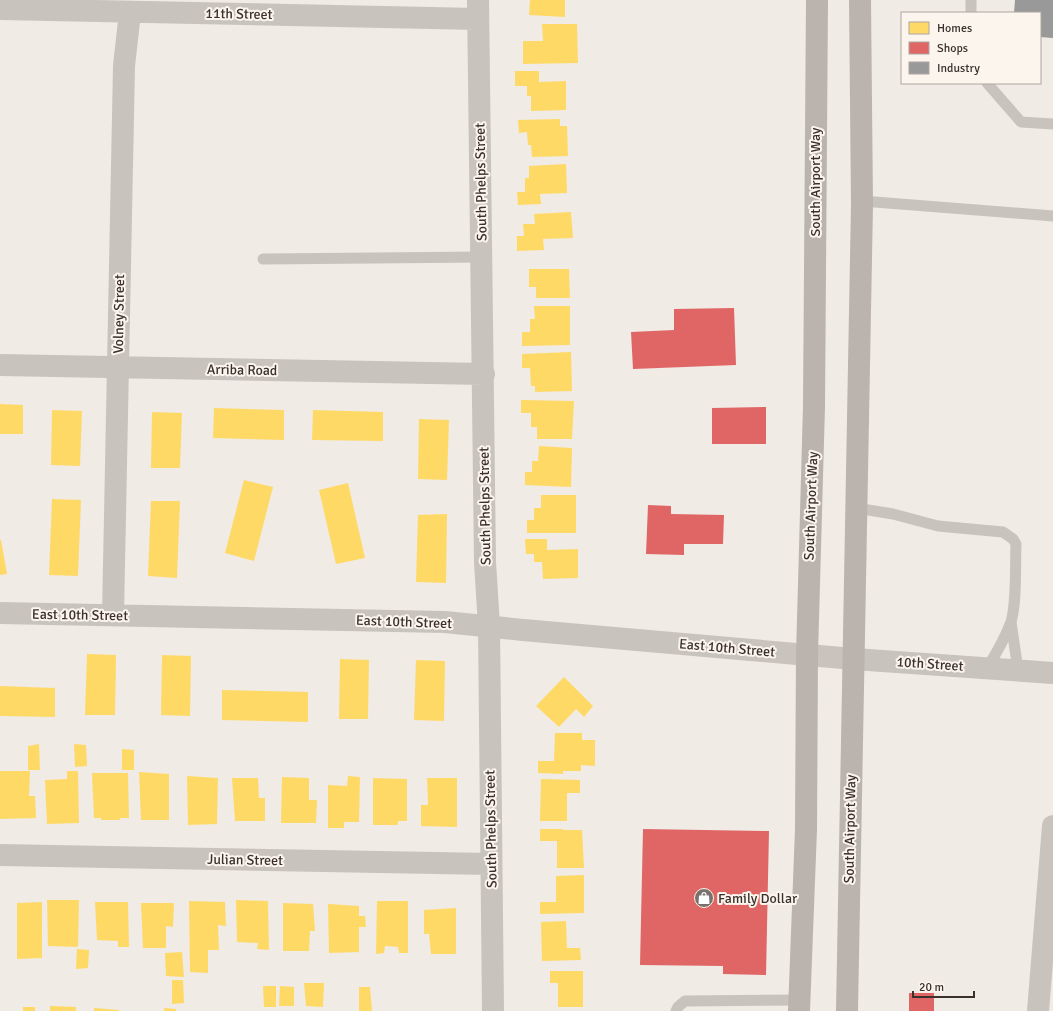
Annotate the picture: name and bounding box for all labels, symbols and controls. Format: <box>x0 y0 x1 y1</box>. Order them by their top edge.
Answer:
street label: 11th Street <box>205 5 273 23</box>
legend <box>901 12 1041 84</box>
text: Homes <box>937 21 972 36</box>
text: Shops <box>937 41 968 56</box>
text: Industry <box>937 61 980 76</box>
street label: South Phelps Street <box>471 123 491 241</box>
street label: South Airport Way <box>807 127 824 236</box>
street label: Volney Street <box>110 274 128 354</box>
street label: Arriba Road <box>207 361 277 379</box>
street label: South Phelps Street <box>475 447 495 565</box>
street label: South Airport Way <box>801 451 821 561</box>
street label: East 10th Street <box>32 606 128 624</box>
street label: East 10th Street <box>356 612 452 632</box>
street label: East 10th Street <box>678 635 776 661</box>
street label: 10th Street <box>896 653 964 675</box>
street label: South Phelps Street <box>481 770 501 888</box>
street label: South Airport Way <box>841 774 859 884</box>
street label: Julian Street <box>207 851 283 869</box>
shop icon: Family Dollar <box>693 887 715 909</box>
place label: Family Dollar <box>718 890 798 907</box>
scale bar <box>913 973 974 999</box>
text: 20 m <box>919 980 944 995</box>

